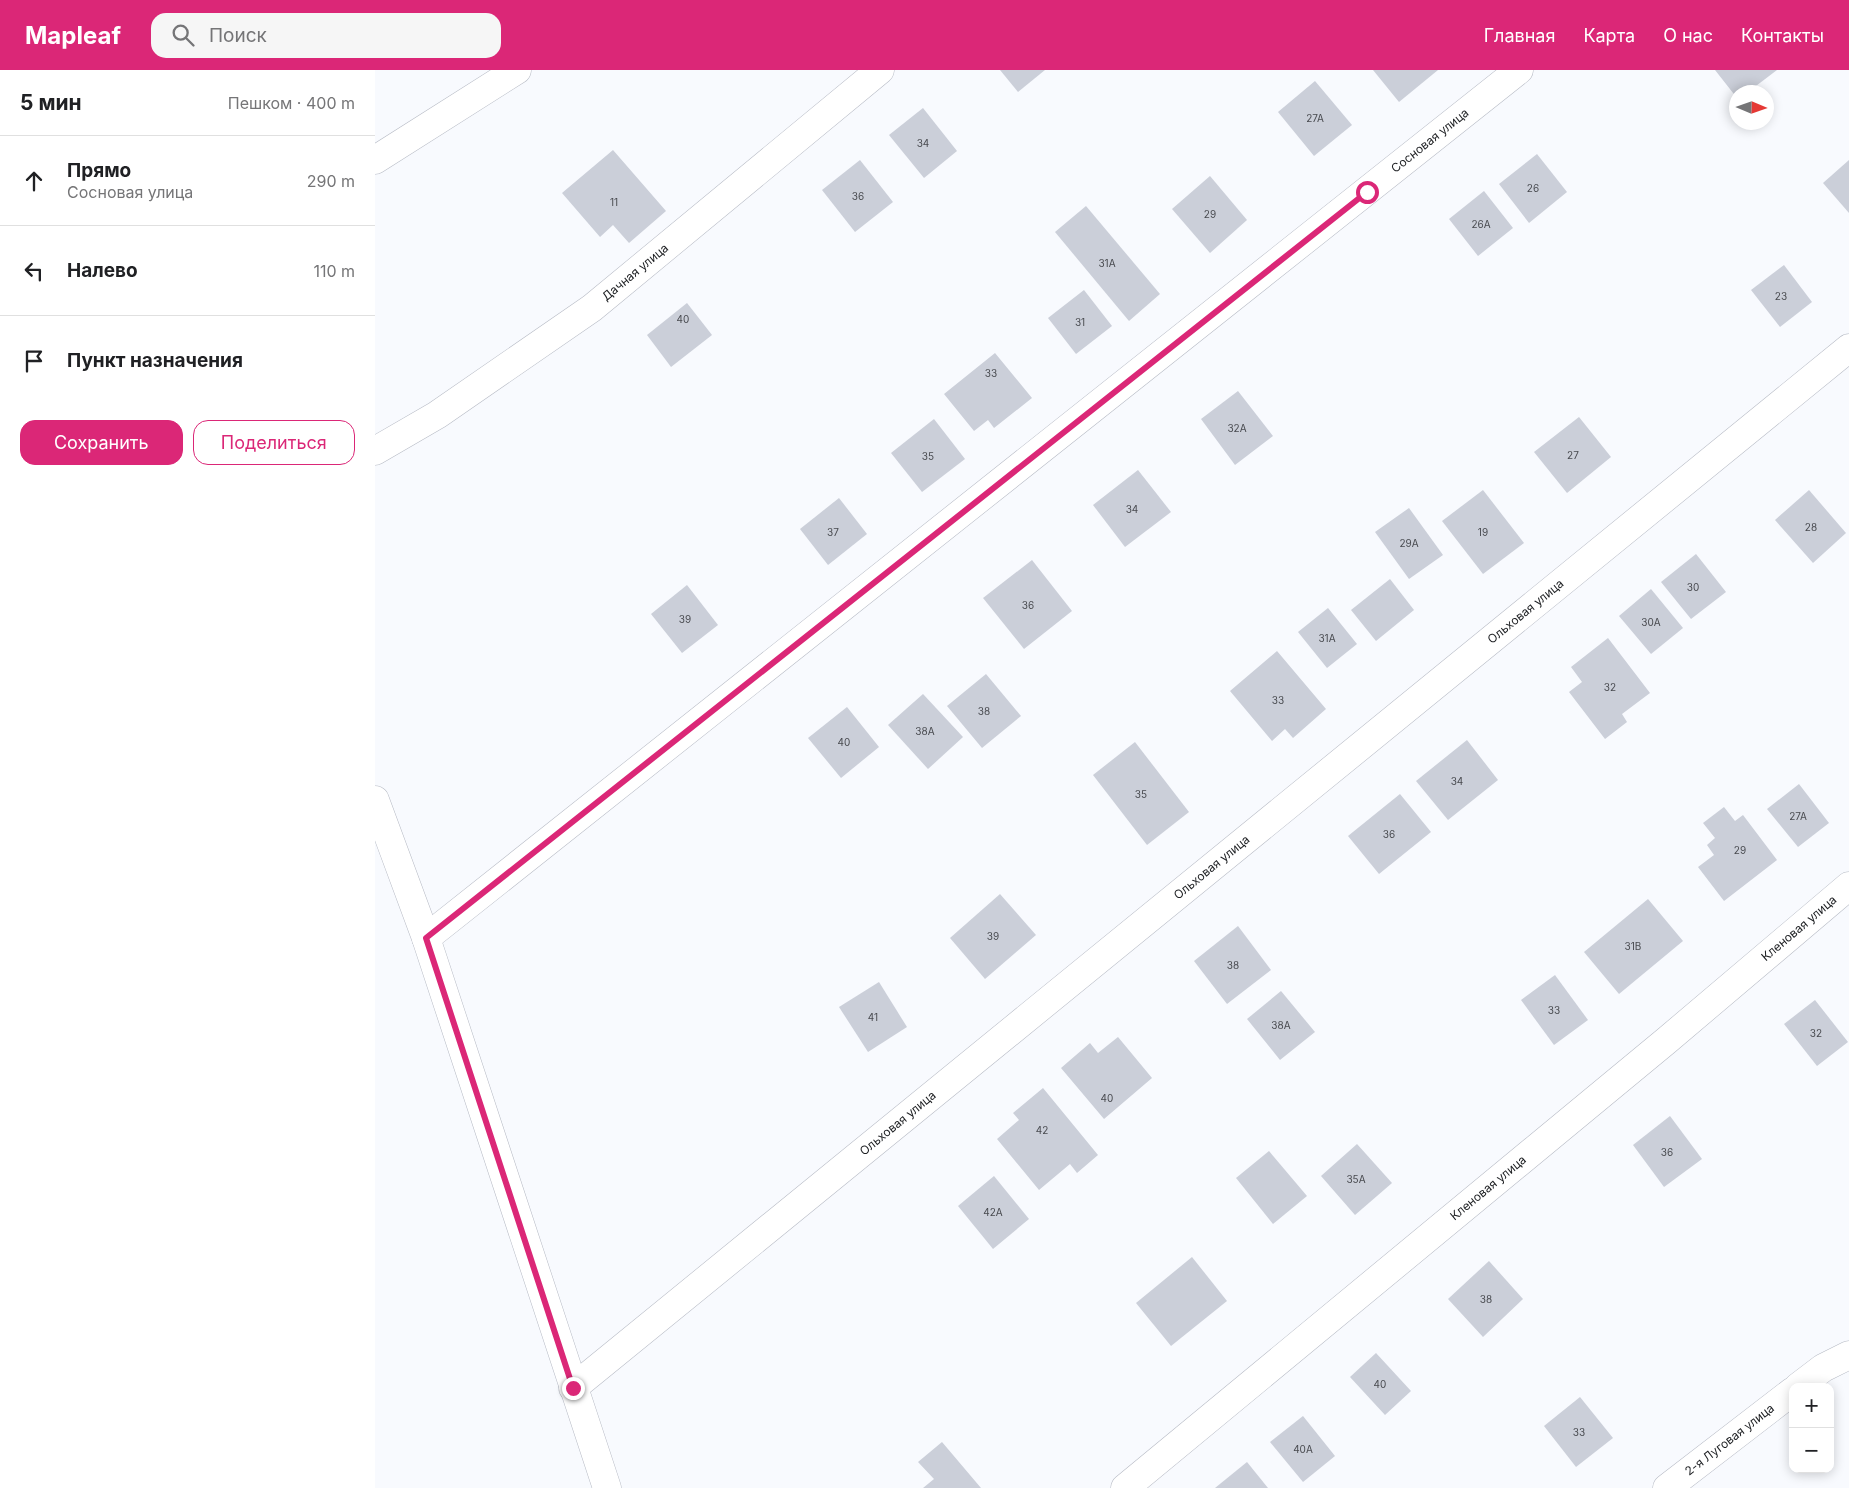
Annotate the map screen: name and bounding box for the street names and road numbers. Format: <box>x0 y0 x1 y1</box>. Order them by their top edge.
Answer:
street label: Сосновая улица <box>1388 105 1471 176</box>
street label: Дачная улица <box>599 240 671 304</box>
street label: Ольховая улица <box>1484 576 1566 647</box>
street label: Ольховая улица <box>1170 832 1252 902</box>
street label: Кленовая улица <box>1758 892 1839 964</box>
street label: Ольховая улица <box>856 1087 939 1158</box>
street label: Кленовая улица <box>1447 1152 1529 1223</box>
street label: 2-я Луговая улица <box>1682 1400 1777 1478</box>

